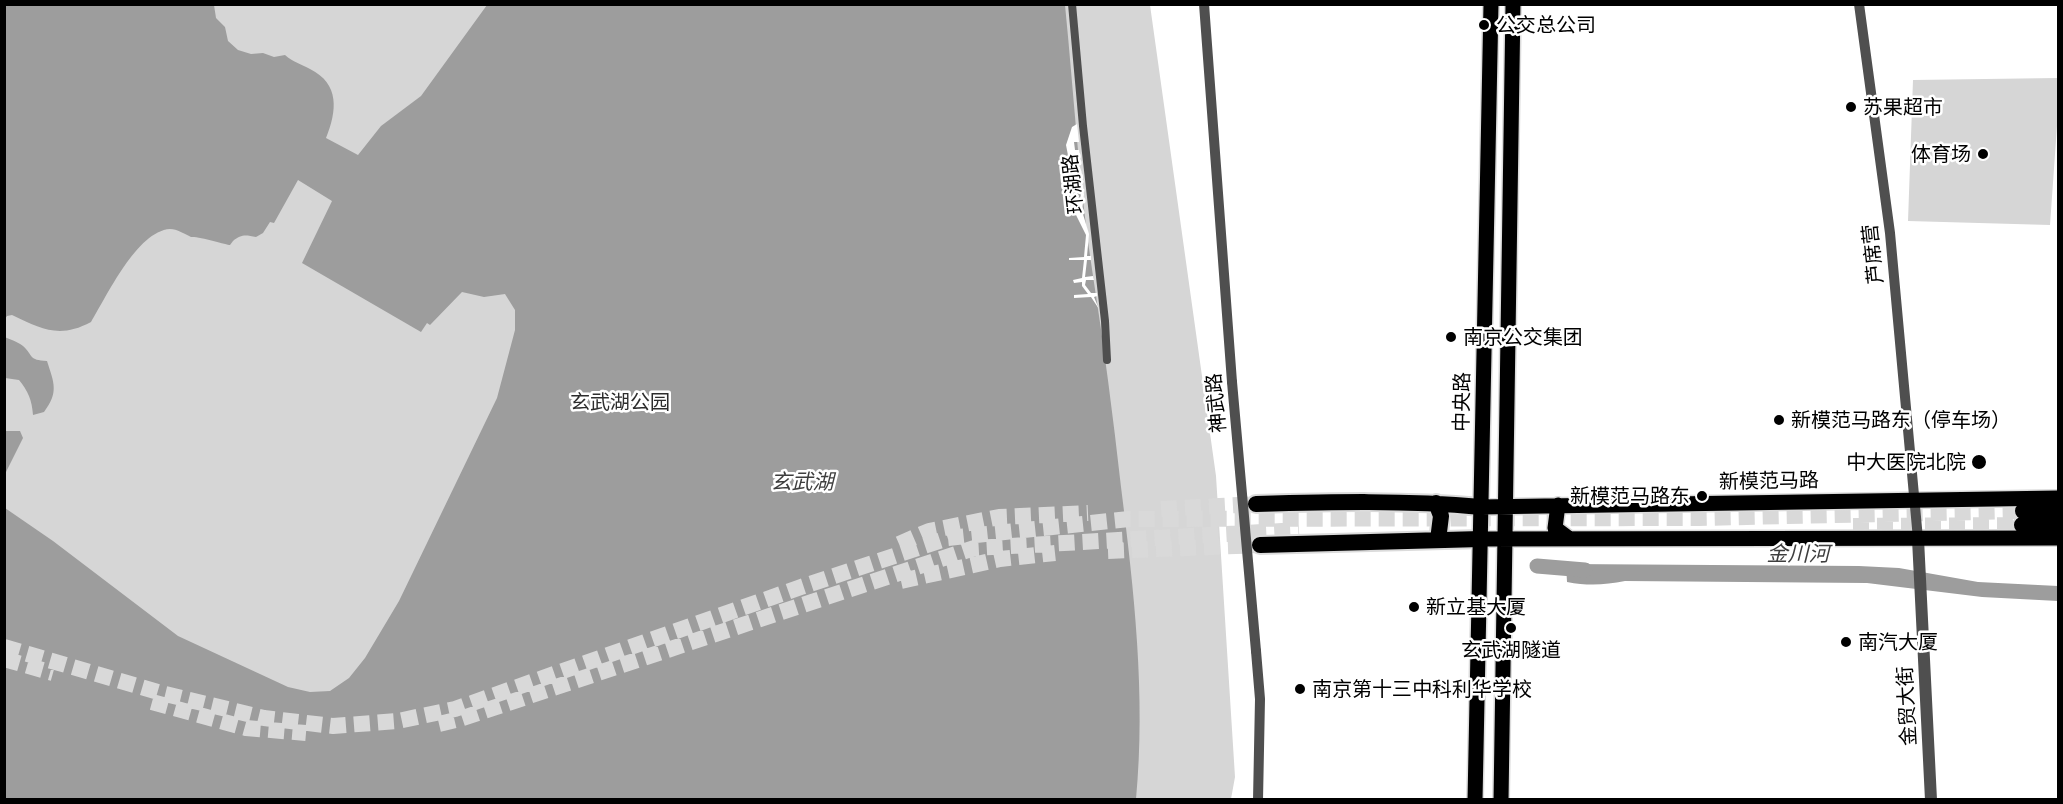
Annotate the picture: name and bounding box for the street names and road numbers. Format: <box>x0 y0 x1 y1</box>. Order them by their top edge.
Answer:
street label: 环湖路 <box>1058 153 1088 215</box>
street label: 芦席营 <box>1858 223 1888 285</box>
street label: 神武路 <box>1201 372 1231 434</box>
street label: 中央路 <box>1449 372 1475 432</box>
street label: 新模范马路 <box>1719 468 1819 494</box>
street label: 金贸大街 <box>1893 665 1921 747</box>

